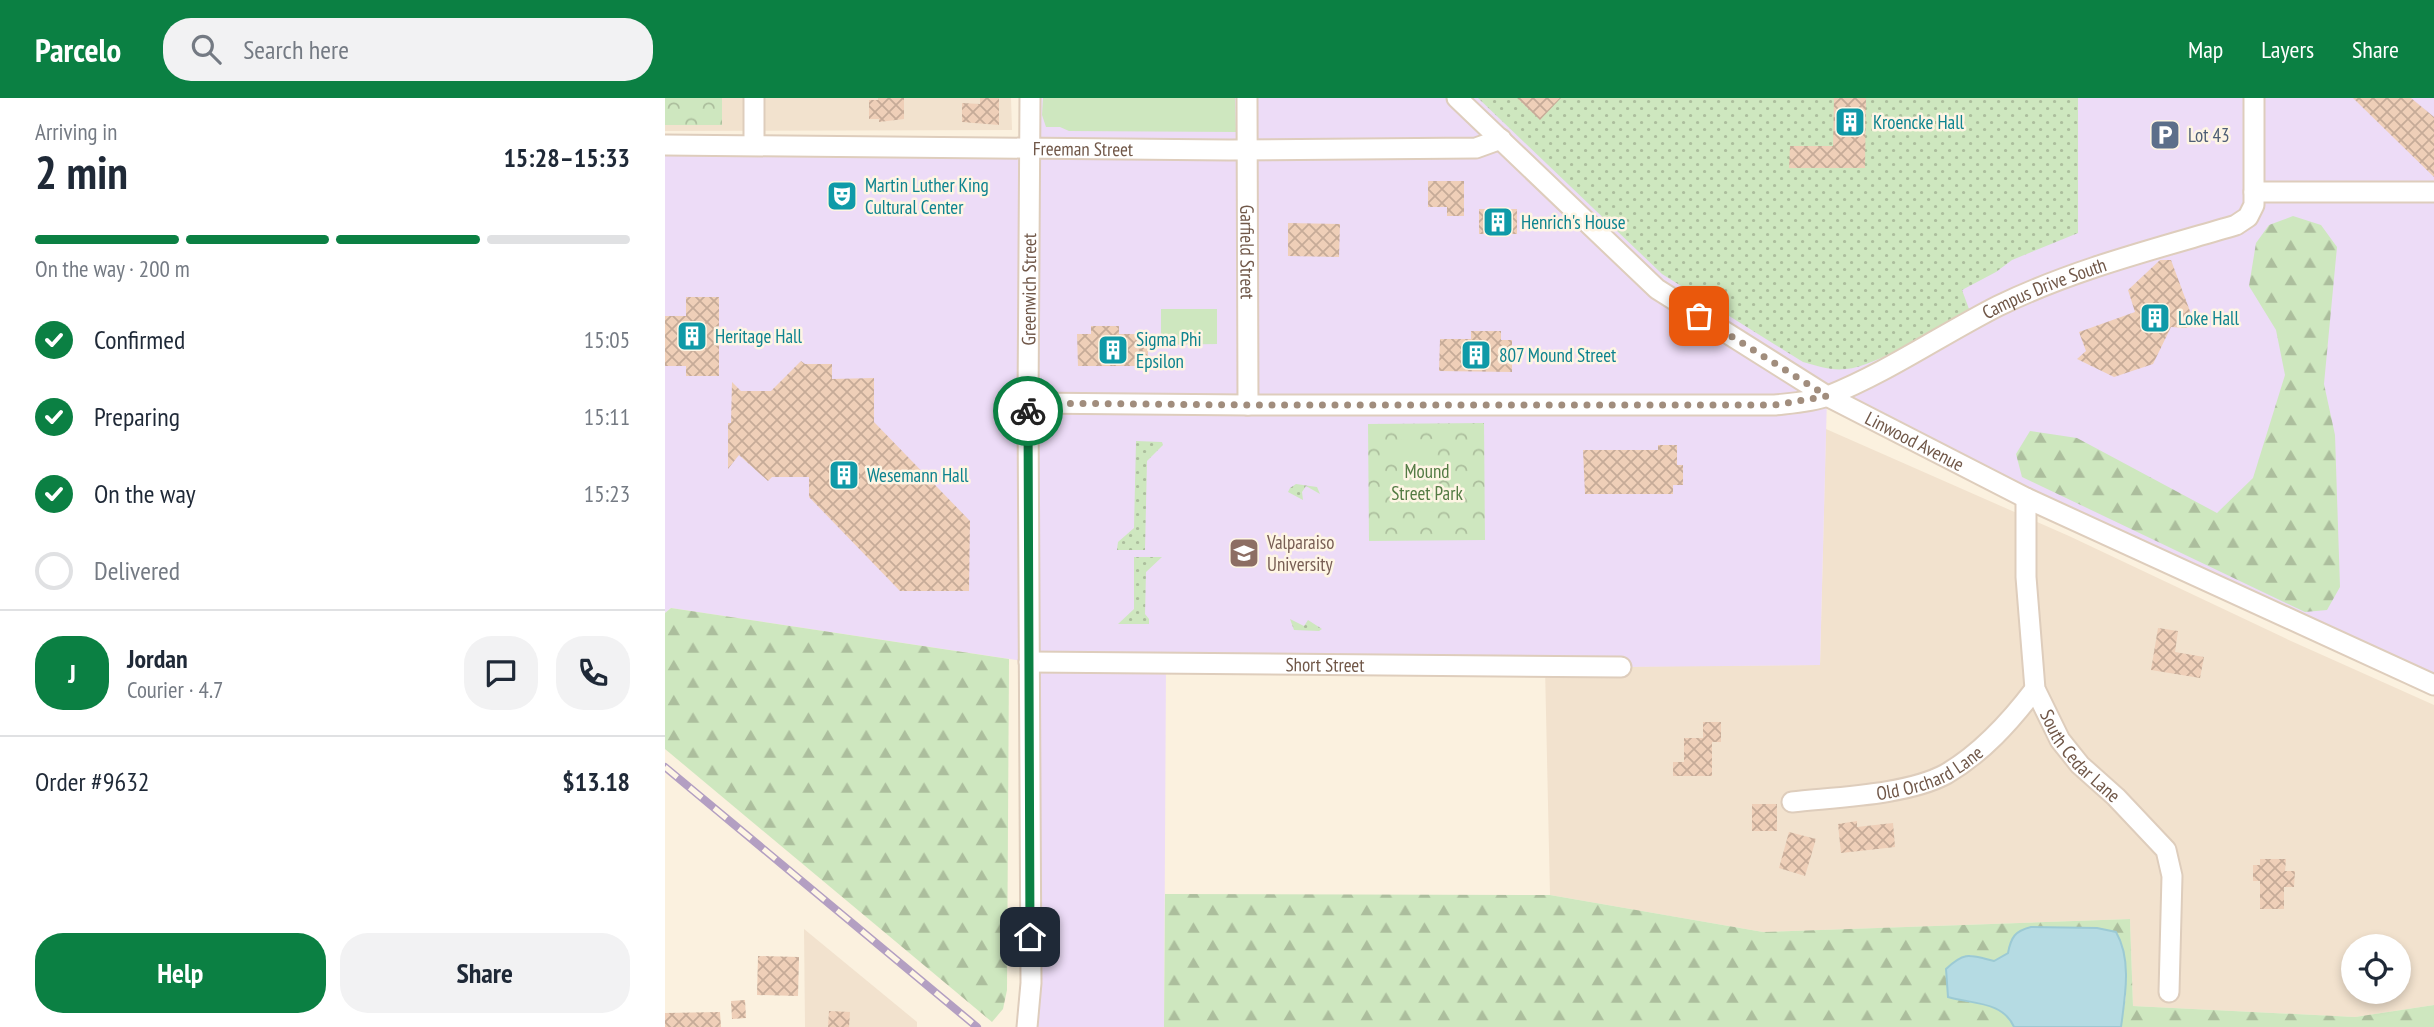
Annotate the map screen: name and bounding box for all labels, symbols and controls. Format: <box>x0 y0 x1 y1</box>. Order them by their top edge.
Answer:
search box <box>163 18 653 81</box>
text: Parcelo <box>35 28 121 71</box>
icon: search <box>187 30 225 68</box>
text: Search here <box>243 33 349 66</box>
text: Map <box>2188 34 2223 65</box>
text: Layers <box>2261 34 2314 65</box>
text: Share <box>2352 34 2399 65</box>
building icon: Kroencke Hall <box>1833 105 1867 139</box>
place label: Kroencke Hall <box>1873 110 1965 134</box>
text: Arriving in <box>35 117 117 146</box>
parking icon: Lot 43 <box>2148 118 2182 152</box>
place label: Lot 43 <box>2188 123 2230 147</box>
street label: Freeman Street <box>1033 136 1134 161</box>
text: 15:28–15:33 <box>503 141 630 174</box>
text: 2 min <box>35 142 128 202</box>
place label: Martin Luther King Cultural Center <box>865 173 989 219</box>
theatre icon: Martin Luther King Cultural Center <box>825 179 859 213</box>
street label: Garfield Street <box>1235 205 1260 300</box>
building icon: Henrich's House <box>1481 205 1515 239</box>
place label: Henrich's House <box>1521 210 1626 234</box>
street label: Greenwich Street <box>1016 232 1041 345</box>
street label: Campus Drive South <box>1978 252 2109 324</box>
text: On the way · 200 m <box>35 254 190 283</box>
pin <box>1669 286 1729 346</box>
icon: bag <box>1680 297 1718 335</box>
building icon: Loke Hall <box>2138 301 2172 335</box>
place label: Loke Hall <box>2178 306 2240 330</box>
building icon: Heritage Hall <box>675 319 709 353</box>
icon: check <box>35 321 73 359</box>
text: Confirmed <box>94 323 185 356</box>
place label: Heritage Hall <box>715 324 802 348</box>
text: 15:05 <box>584 325 630 354</box>
place label: Sigma Phi Epsilon <box>1136 327 1202 373</box>
building icon: Sigma Phi Epsilon <box>1096 333 1130 367</box>
building icon: 807 Mound Street <box>1459 338 1493 372</box>
place label: 807 Mound Street <box>1499 343 1617 367</box>
courier <box>993 376 1063 446</box>
icon: bike <box>1009 392 1047 430</box>
icon: check <box>35 398 73 436</box>
text: Preparing <box>94 400 180 433</box>
text: 15:11 <box>584 402 630 431</box>
street label: Linwood Avenue <box>1861 406 1968 476</box>
building icon: Wesemann Hall <box>827 458 861 492</box>
park label: Mound Street Park <box>1391 459 1463 505</box>
place label: Wesemann Hall <box>867 463 969 487</box>
icon: check <box>35 475 73 513</box>
text: On the way <box>94 477 196 510</box>
text: 15:23 <box>584 479 630 508</box>
place label: Valparaiso University <box>1266 530 1334 576</box>
school or university icon: Valparaiso University <box>1227 536 1261 570</box>
text: Delivered <box>94 554 180 587</box>
button: chat <box>464 636 538 710</box>
button: phone <box>556 636 630 710</box>
text: Jordan <box>127 642 188 675</box>
street label: Short Street <box>1285 652 1365 677</box>
text: J <box>68 657 76 690</box>
text: Courier · 4.7 <box>127 675 223 704</box>
street label: South Cedar Lane <box>2035 705 2126 807</box>
street label: Old Orchard Lane <box>1875 740 1988 805</box>
text: Order #9632 <box>35 765 150 798</box>
text: $13.18 <box>562 765 630 798</box>
pin <box>1000 907 1060 967</box>
icon: home <box>1011 918 1049 956</box>
button: Help <box>35 933 326 1013</box>
button: Share <box>340 933 630 1013</box>
map controls <box>2341 934 2411 1004</box>
button: locate <box>2341 934 2411 1004</box>

